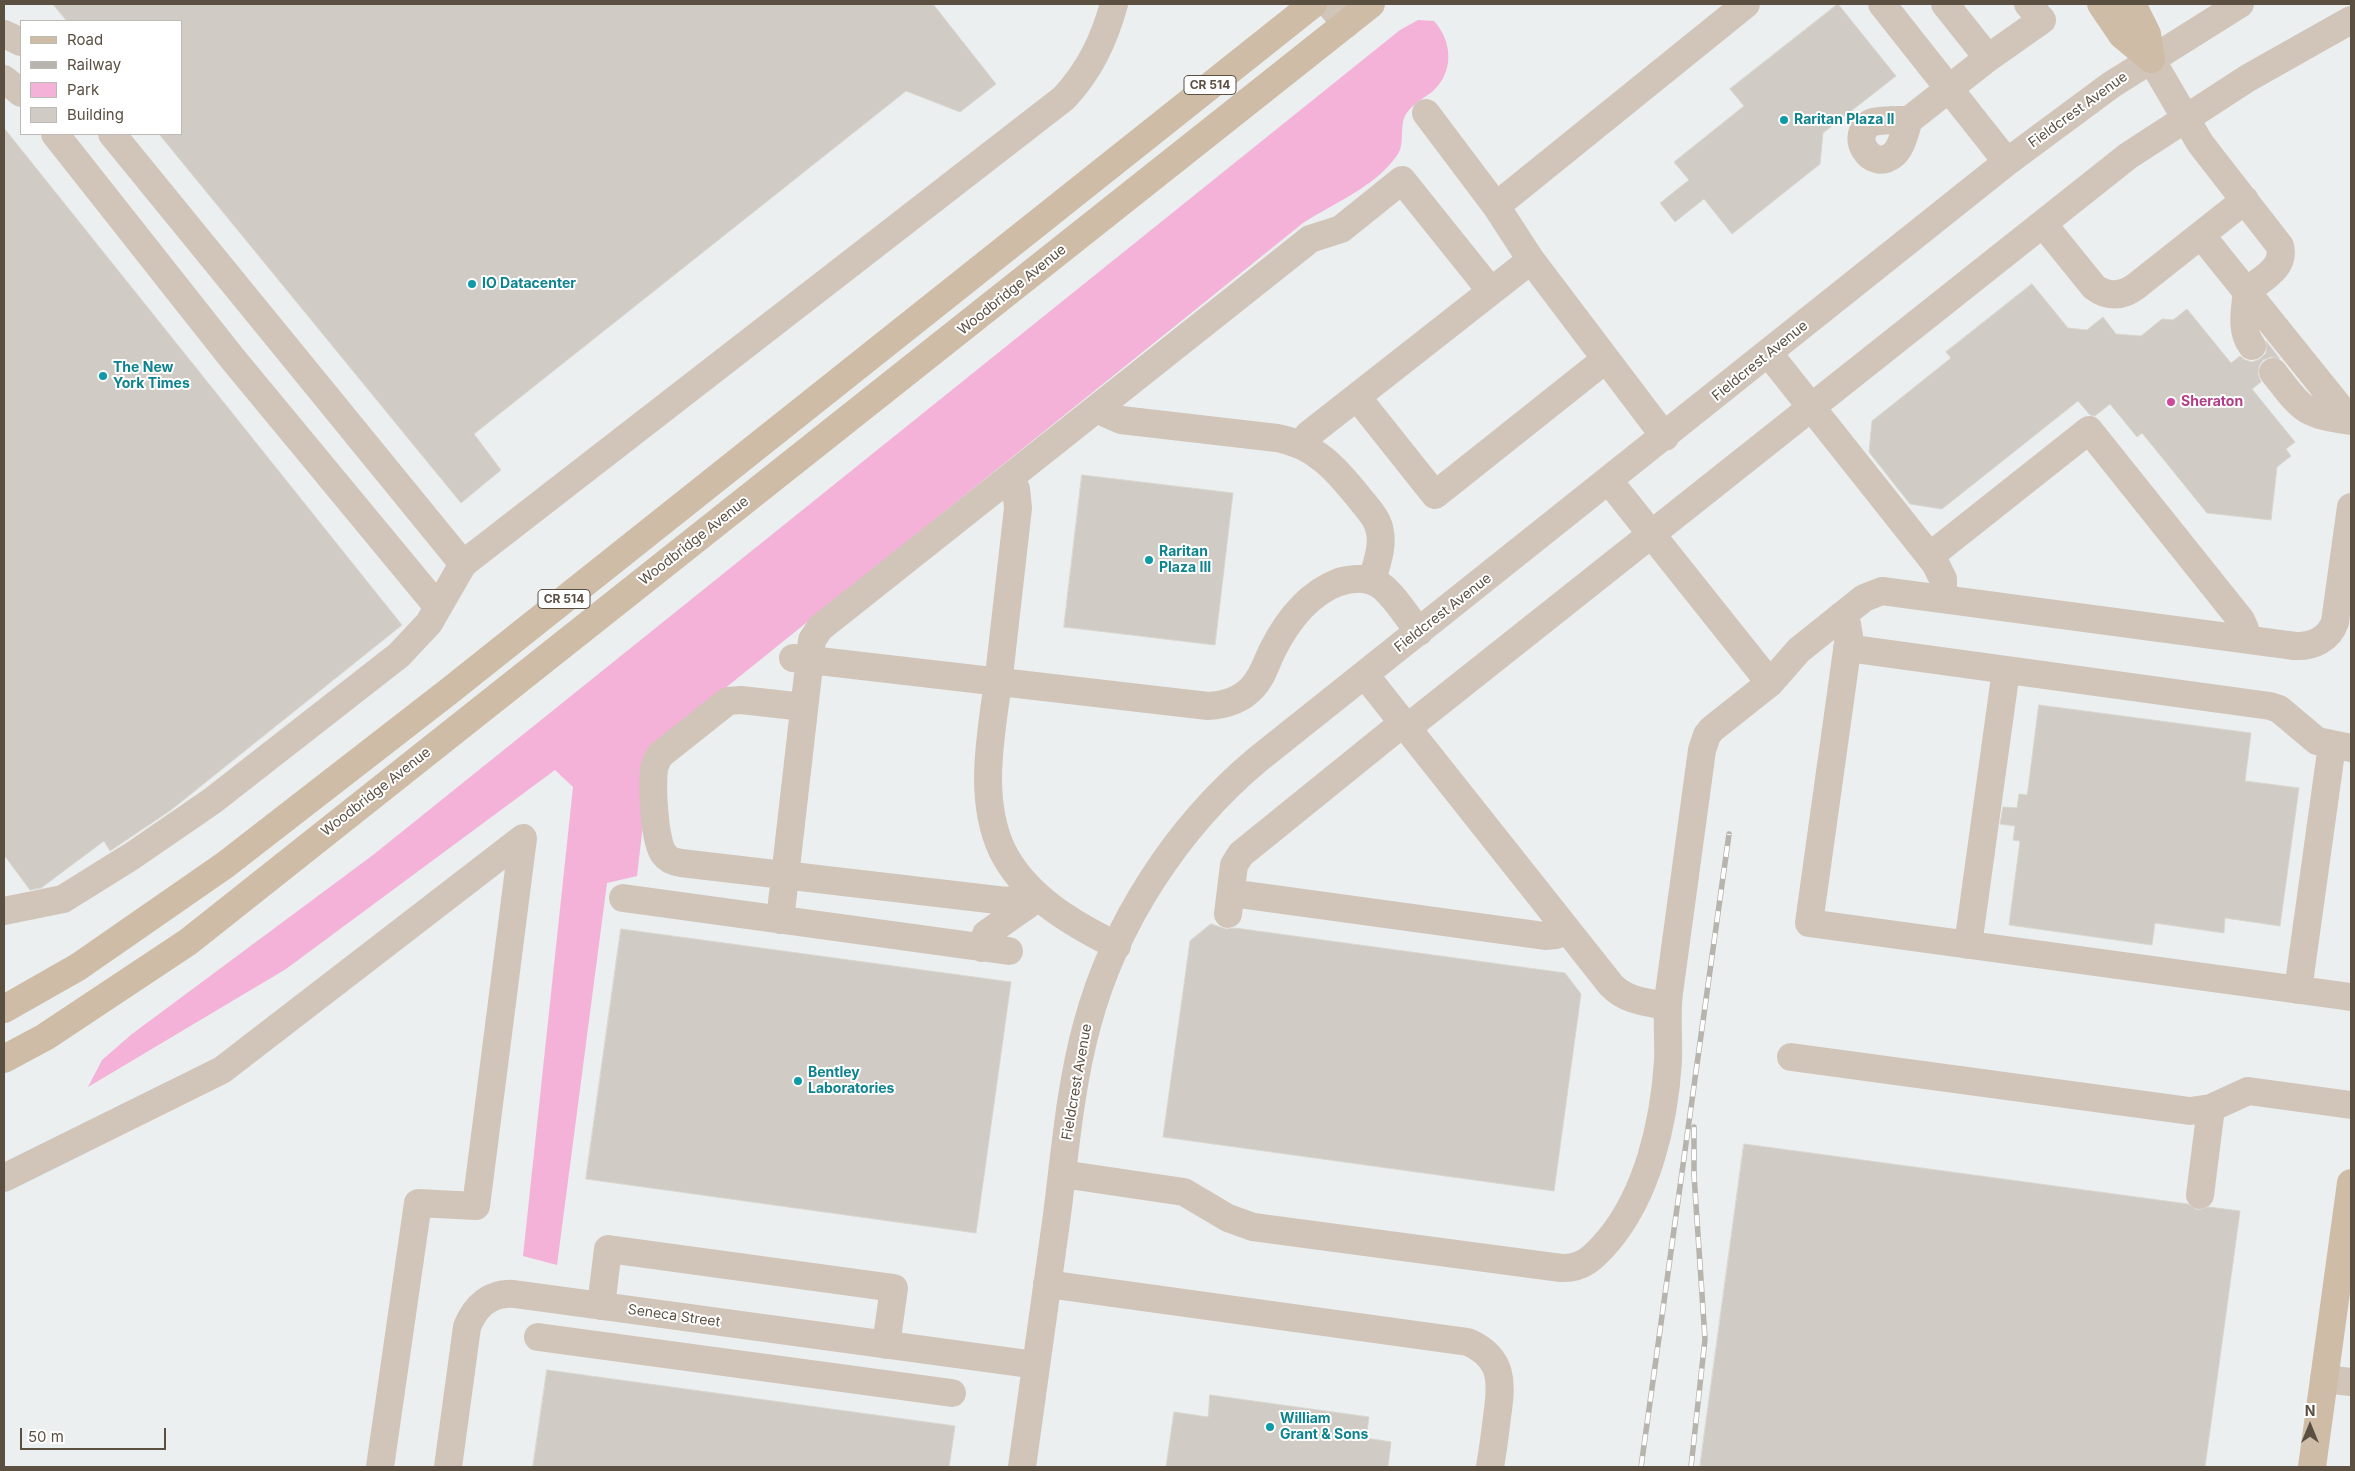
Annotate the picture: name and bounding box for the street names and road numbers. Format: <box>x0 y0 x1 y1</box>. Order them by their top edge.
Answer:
street label: Fieldcrest Avenue <box>2025 69 2131 151</box>
road number: CR 514 <box>1184 76 1236 94</box>
street label: Woodbridge Avenue <box>955 241 1069 339</box>
street label: Fieldcrest Avenue <box>1709 317 1811 405</box>
street label: Woodbridge Avenue <box>636 493 752 589</box>
street label: Fieldcrest Avenue <box>1391 570 1495 656</box>
road number: CR 514 <box>538 590 590 608</box>
street label: Woodbridge Avenue <box>318 744 434 840</box>
street label: Fieldcrest Avenue <box>1058 1022 1096 1142</box>
street label: Seneca Street <box>627 1301 721 1331</box>

